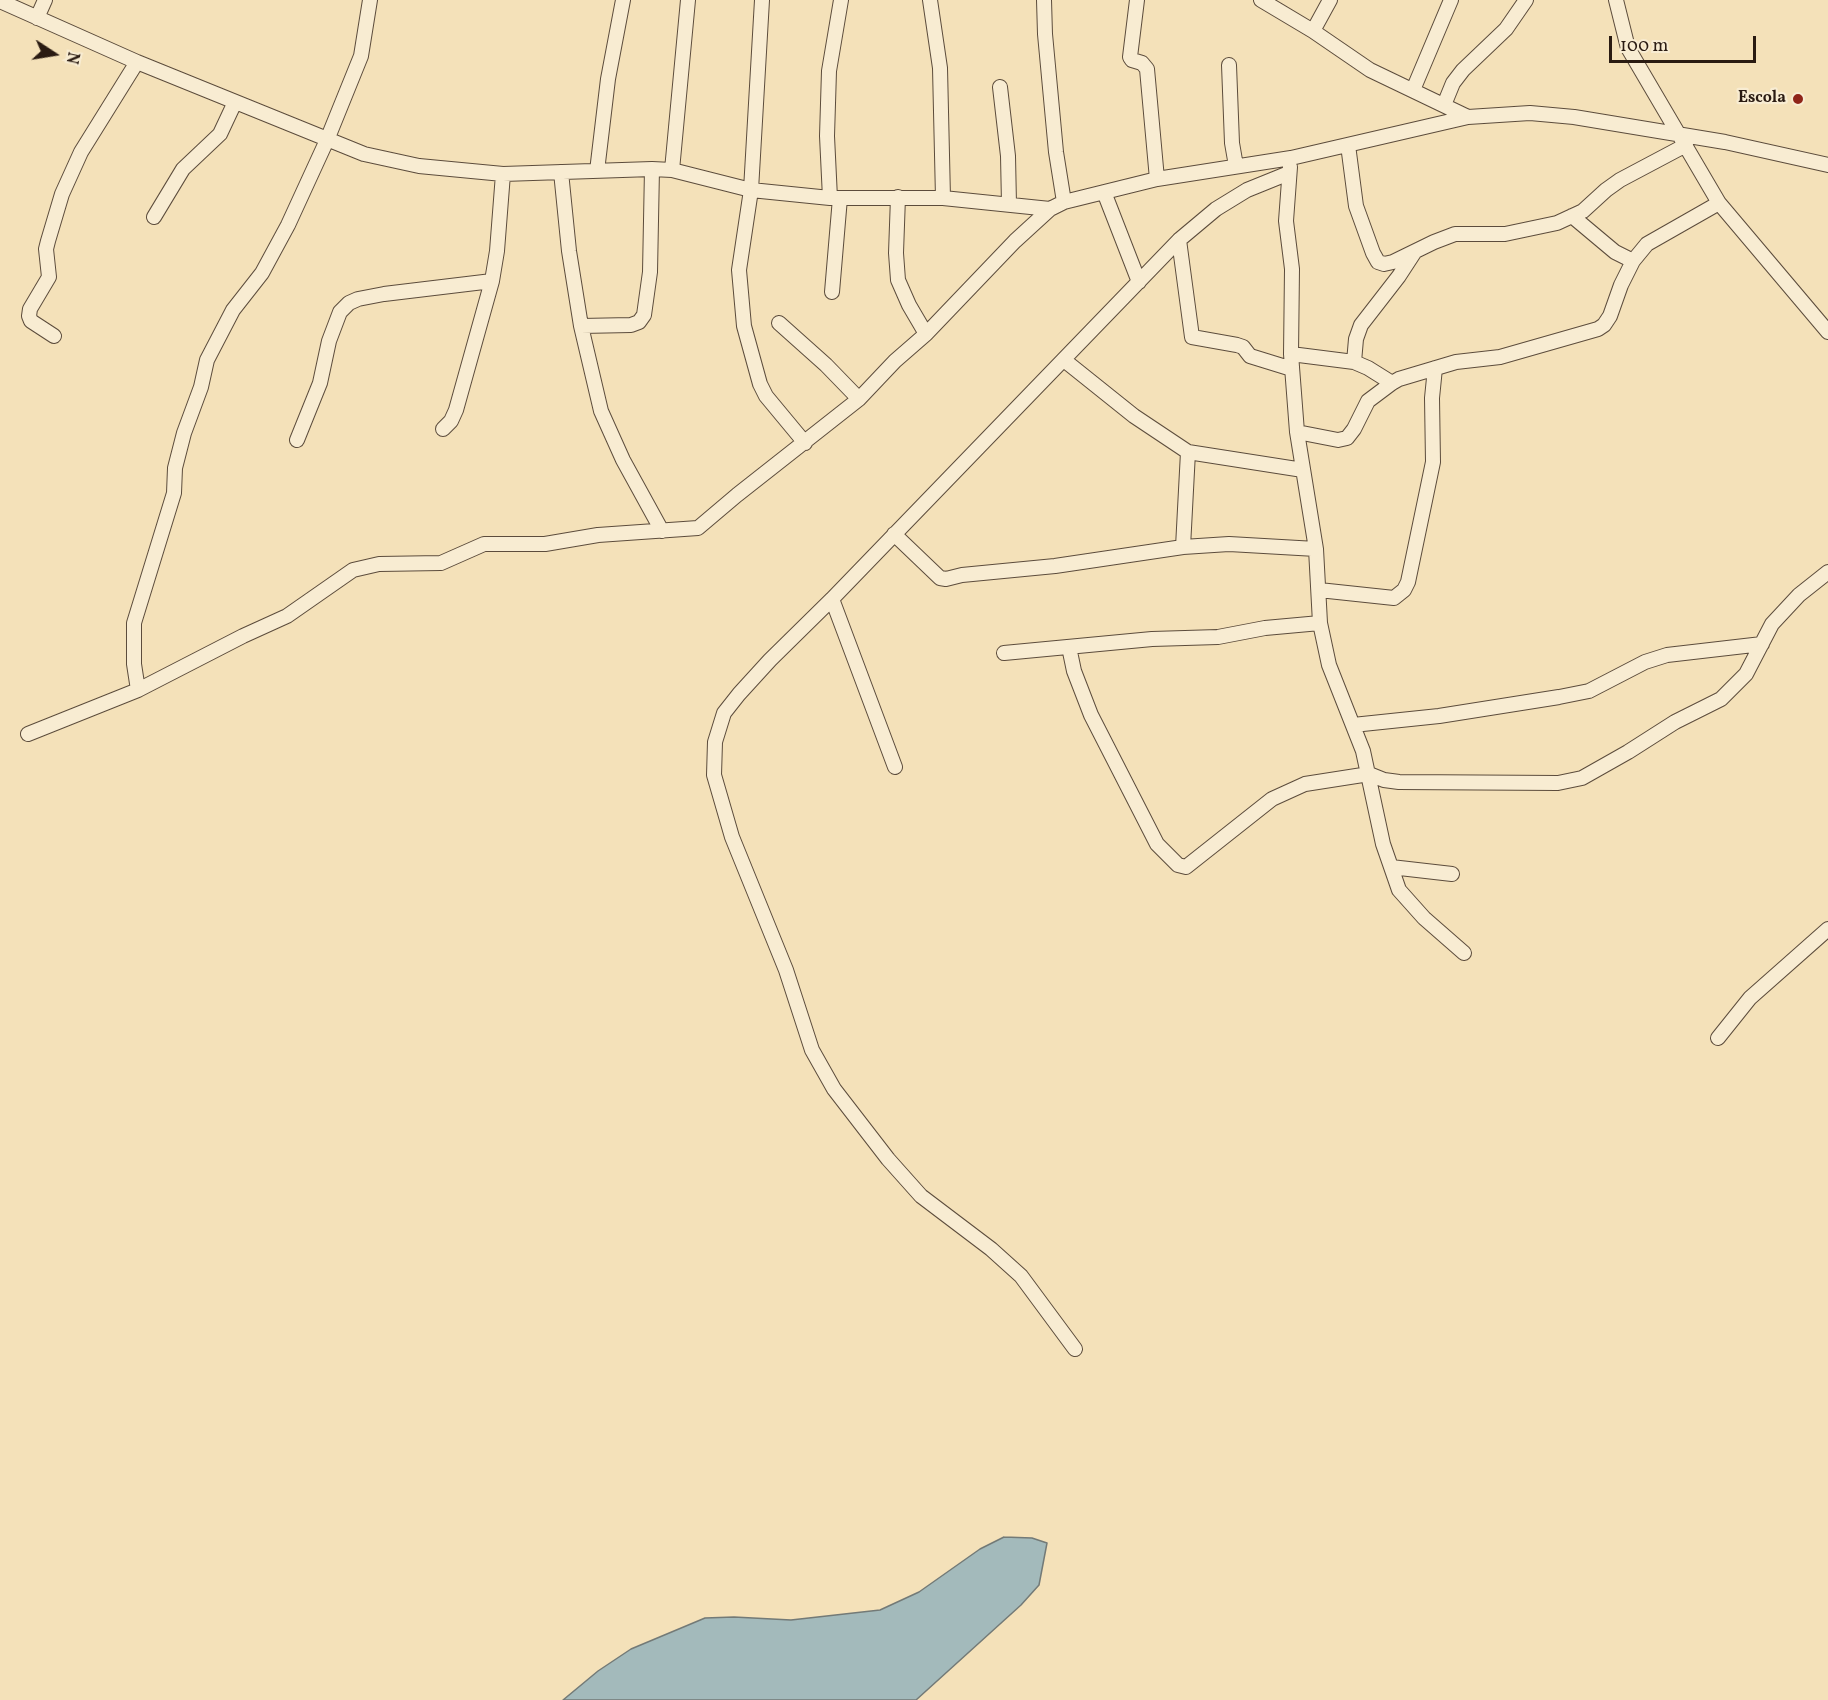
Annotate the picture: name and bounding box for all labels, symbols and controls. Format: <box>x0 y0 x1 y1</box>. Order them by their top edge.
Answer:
north arrow <box>24 24 84 84</box>
scale bar <box>1612 24 1759 62</box>
text: 100 m <box>1620 34 1669 59</box>
text: N <box>60 50 84 66</box>
place label: Escola <box>1738 89 1786 109</box>
marker: Escola <box>1791 92 1805 106</box>

